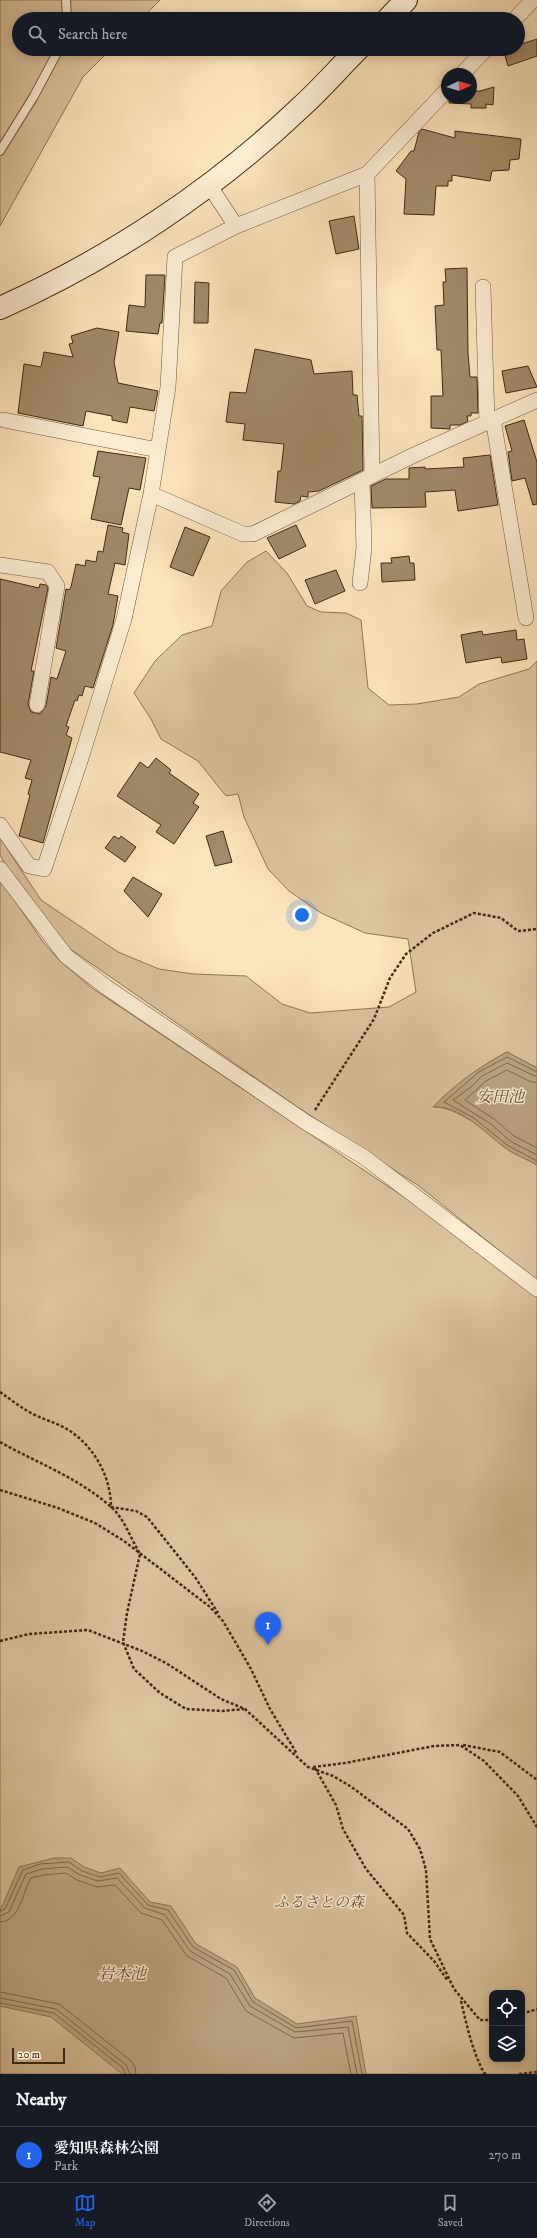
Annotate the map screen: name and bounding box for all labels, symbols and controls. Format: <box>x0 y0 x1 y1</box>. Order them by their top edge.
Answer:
search box <box>12 12 525 56</box>
icon: search <box>26 23 48 45</box>
text: Search here <box>58 25 127 44</box>
north arrow <box>441 68 477 104</box>
your location <box>292 905 312 925</box>
water label: 安田池 <box>476 1087 526 1107</box>
pin: 1 <box>255 1612 281 1645</box>
park label: ふるさとの森 <box>274 1893 366 1912</box>
water label: 岩本池 <box>98 1964 148 1984</box>
map controls <box>489 1990 525 2062</box>
button: locate <box>489 1990 525 2026</box>
button: layers <box>489 2026 525 2062</box>
scale bar <box>12 2046 65 2065</box>
text: 20 m <box>18 2048 40 2062</box>
text: Nearby <box>16 2089 66 2111</box>
text: 愛知県森林公園 <box>54 2139 159 2158</box>
text: 1 <box>27 2147 31 2163</box>
text: 270 m <box>489 2147 521 2163</box>
text: Park <box>54 2158 78 2174</box>
tab: Map <box>74 2192 96 2230</box>
tab: Directions <box>244 2192 290 2230</box>
tab: Saved <box>438 2192 463 2230</box>

